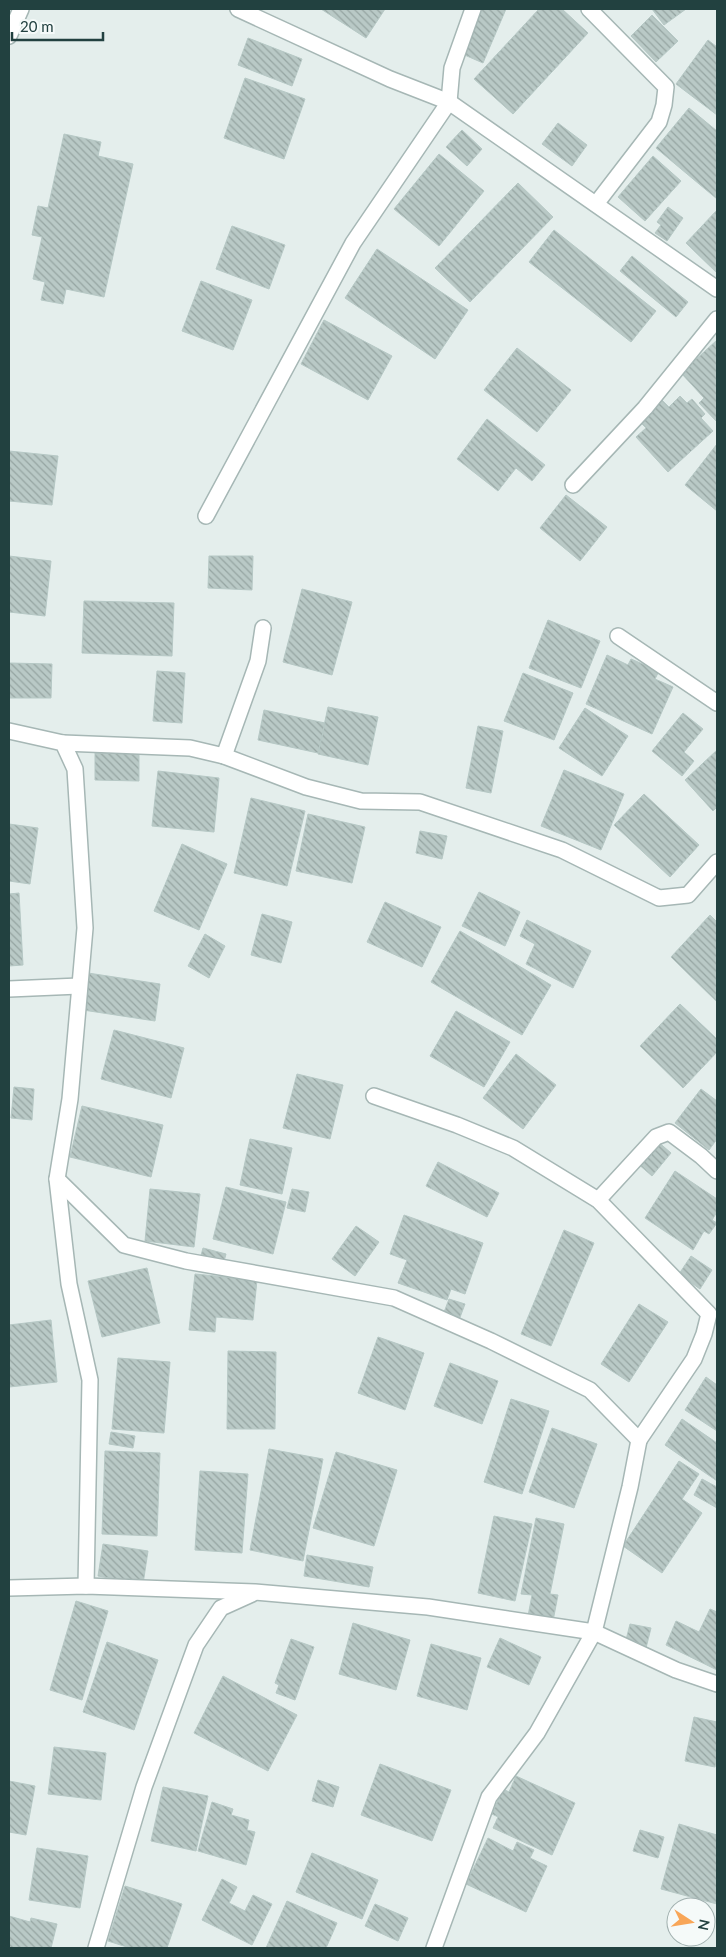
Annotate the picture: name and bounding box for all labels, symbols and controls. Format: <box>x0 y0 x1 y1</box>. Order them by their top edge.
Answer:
scale bar <box>12 10 104 42</box>
text: 20 m <box>20 17 54 35</box>
north arrow <box>666 1897 716 1947</box>
text: N <box>695 1918 714 1932</box>

